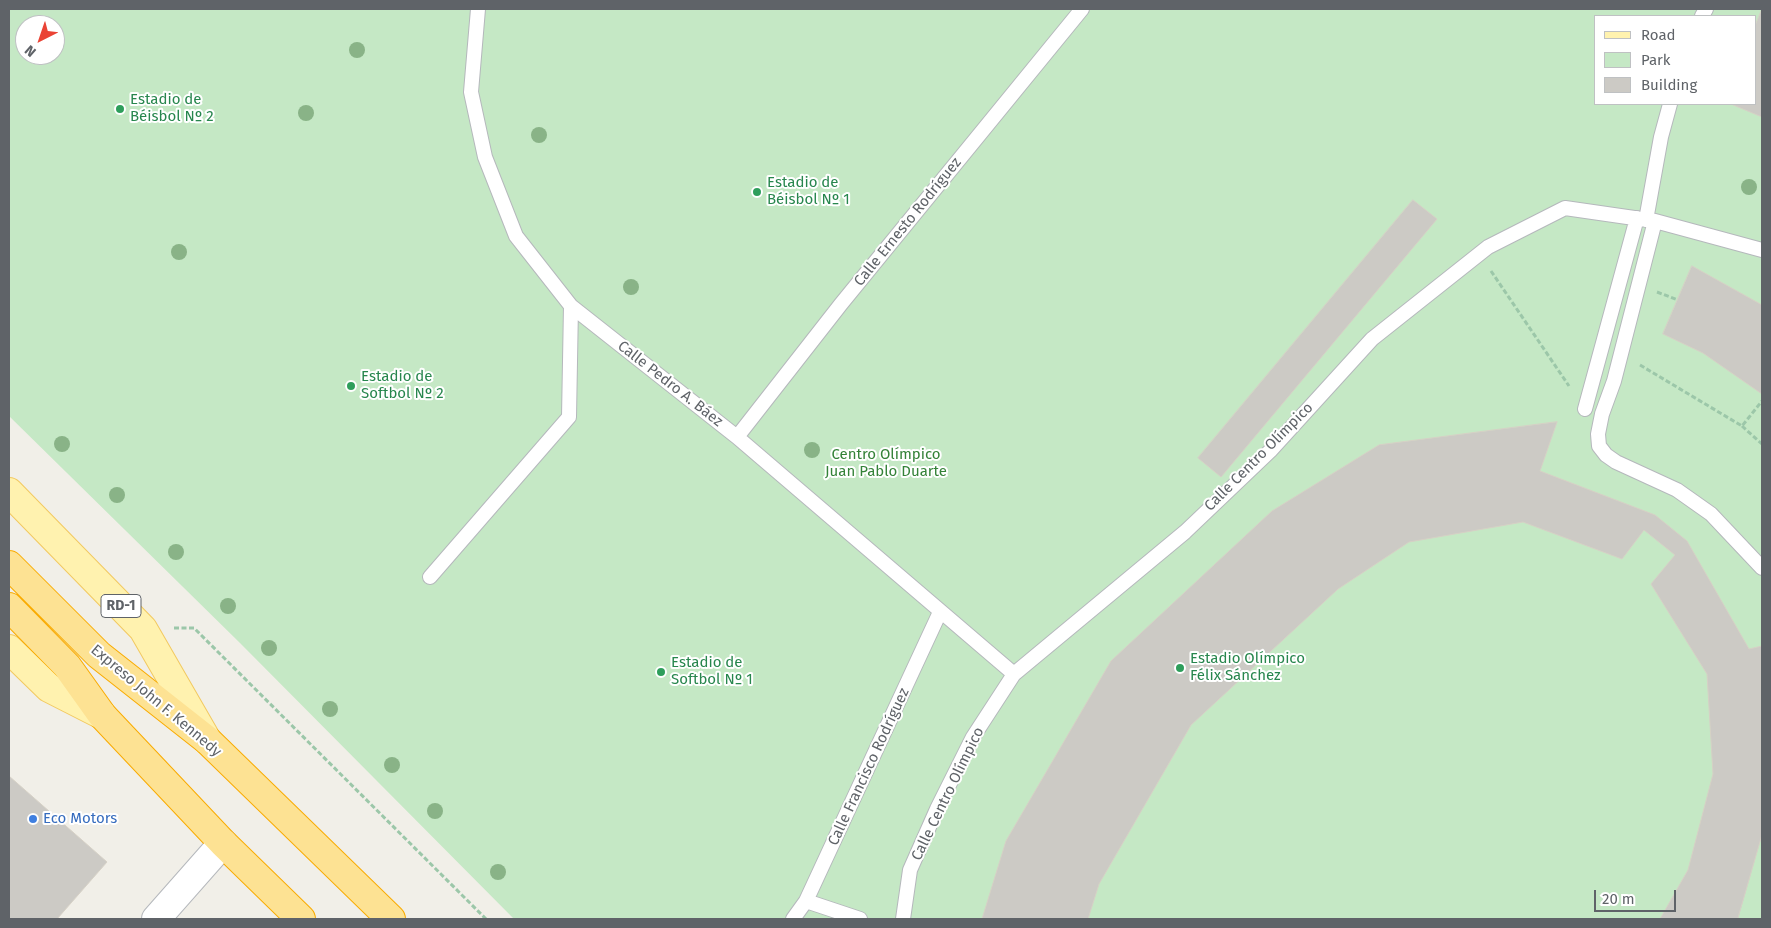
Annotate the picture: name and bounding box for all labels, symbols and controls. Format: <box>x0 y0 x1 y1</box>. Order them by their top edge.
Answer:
north arrow <box>15 15 65 65</box>
legend <box>1594 15 1756 105</box>
text: Road <box>1641 26 1676 44</box>
text: N <box>21 41 40 60</box>
text: Park <box>1641 51 1671 69</box>
text: Building <box>1641 76 1697 94</box>
place label: Estadio de Béisbol Nº 2 <box>130 91 214 126</box>
marker: Estadio de Béisbol Nº 2 <box>114 103 126 115</box>
street label: Calle Ernesto Rodríguez <box>851 154 965 290</box>
place label: Estadio de Béisbol Nº 1 <box>767 174 850 209</box>
marker: Estadio de Béisbol Nº 1 <box>751 186 763 198</box>
street label: Calle Pedro A. Báez <box>614 337 726 431</box>
place label: Estadio de Softbol Nº 2 <box>361 368 444 403</box>
marker: Estadio de Softbol Nº 2 <box>345 380 357 392</box>
street label: Calle Centro Olímpico <box>1201 399 1317 515</box>
park label: Centro Olímpico Juan Pablo Duarte <box>825 446 947 481</box>
road number: RD-1 <box>101 594 141 618</box>
street label: Expreso John F. Kennedy <box>87 641 225 761</box>
place label: Estadio Olímpico Félix Sánchez <box>1190 650 1305 685</box>
place label: Estadio de Softbol Nº 1 <box>671 654 753 689</box>
marker: Estadio Olímpico Félix Sánchez <box>1174 662 1186 674</box>
marker: Estadio de Softbol Nº 1 <box>655 666 667 678</box>
street label: Calle Francisco Rodríguez <box>825 685 913 849</box>
street label: Calle Centro Olímpico <box>908 724 988 864</box>
place label: Eco Motors <box>43 810 117 828</box>
marker: Eco Motors <box>27 813 39 825</box>
scale bar <box>1596 880 1678 912</box>
text: 20 m <box>1602 890 1635 908</box>

